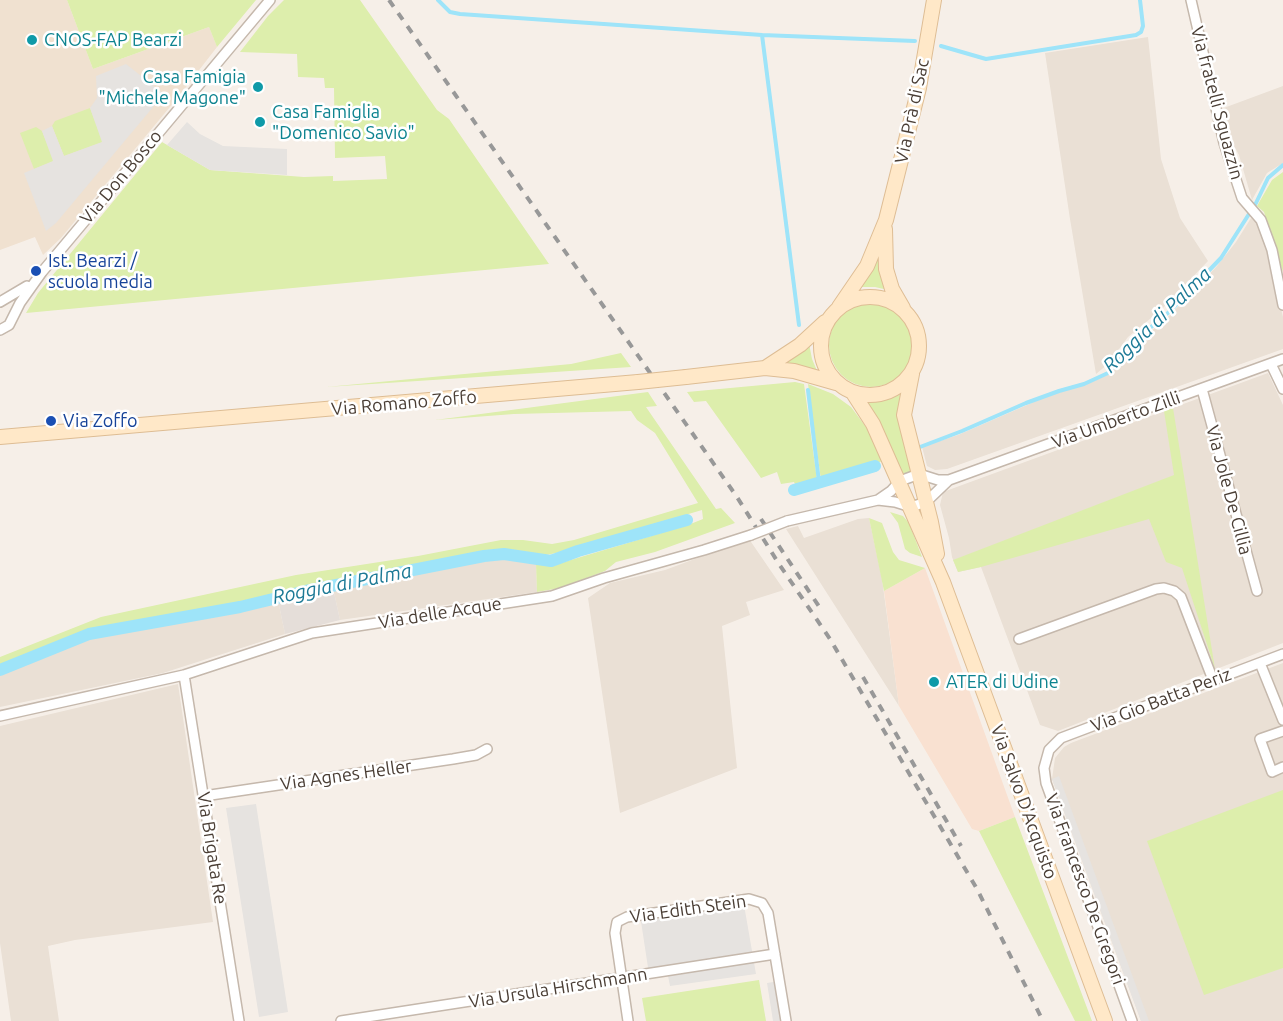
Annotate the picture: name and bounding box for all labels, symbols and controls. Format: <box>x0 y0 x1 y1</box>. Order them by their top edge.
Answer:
street label: Via fratelli Sguazzin <box>1186 24 1248 182</box>
place label: CNOS-FAP Bearzi <box>44 29 182 51</box>
marker: CNOS-FAP Bearzi <box>25 33 39 47</box>
street label: Via Prà di Sac <box>890 57 934 165</box>
place label: Casa Famigia "Michele Magone" <box>98 66 246 109</box>
marker: Casa Famigia "Michele Magone" <box>251 80 265 94</box>
place label: Casa Famiglia "Domenico Savio" <box>272 101 415 144</box>
marker: Casa Famiglia "Domenico Savio" <box>253 115 267 129</box>
street label: Via Don Bosco <box>75 126 167 228</box>
place label: Ist. Bearzi / scuola media <box>48 250 153 292</box>
water label: Roggia di Palma <box>1098 262 1216 378</box>
marker: Ist. Bearzi / scuola media <box>29 264 43 278</box>
street label: Via Romano Zoffo <box>330 386 478 420</box>
street label: Via Umberto Zilli <box>1049 387 1183 453</box>
place label: Via Zoffo <box>63 410 138 432</box>
marker: Via Zoffo <box>44 414 58 428</box>
street label: Via Jole De Cillia <box>1201 423 1257 557</box>
water label: Roggia di Palma <box>270 559 414 609</box>
street label: Via delle Acque <box>377 593 503 633</box>
street label: Via Gio Batta Periz <box>1088 663 1234 737</box>
place label: ATER di Udine <box>946 671 1059 693</box>
marker: ATER di Udine <box>927 675 941 689</box>
street label: Via Salvo D'Acquisto <box>986 722 1062 882</box>
street label: Via Agnes Heller <box>279 755 413 795</box>
street label: Via Brigata Re <box>192 790 232 906</box>
street label: Via Francesco De Gregori <box>1040 790 1130 988</box>
street label: Via Edith Stein <box>629 890 747 928</box>
street label: Via Ursula Hirschmann <box>467 963 649 1013</box>

